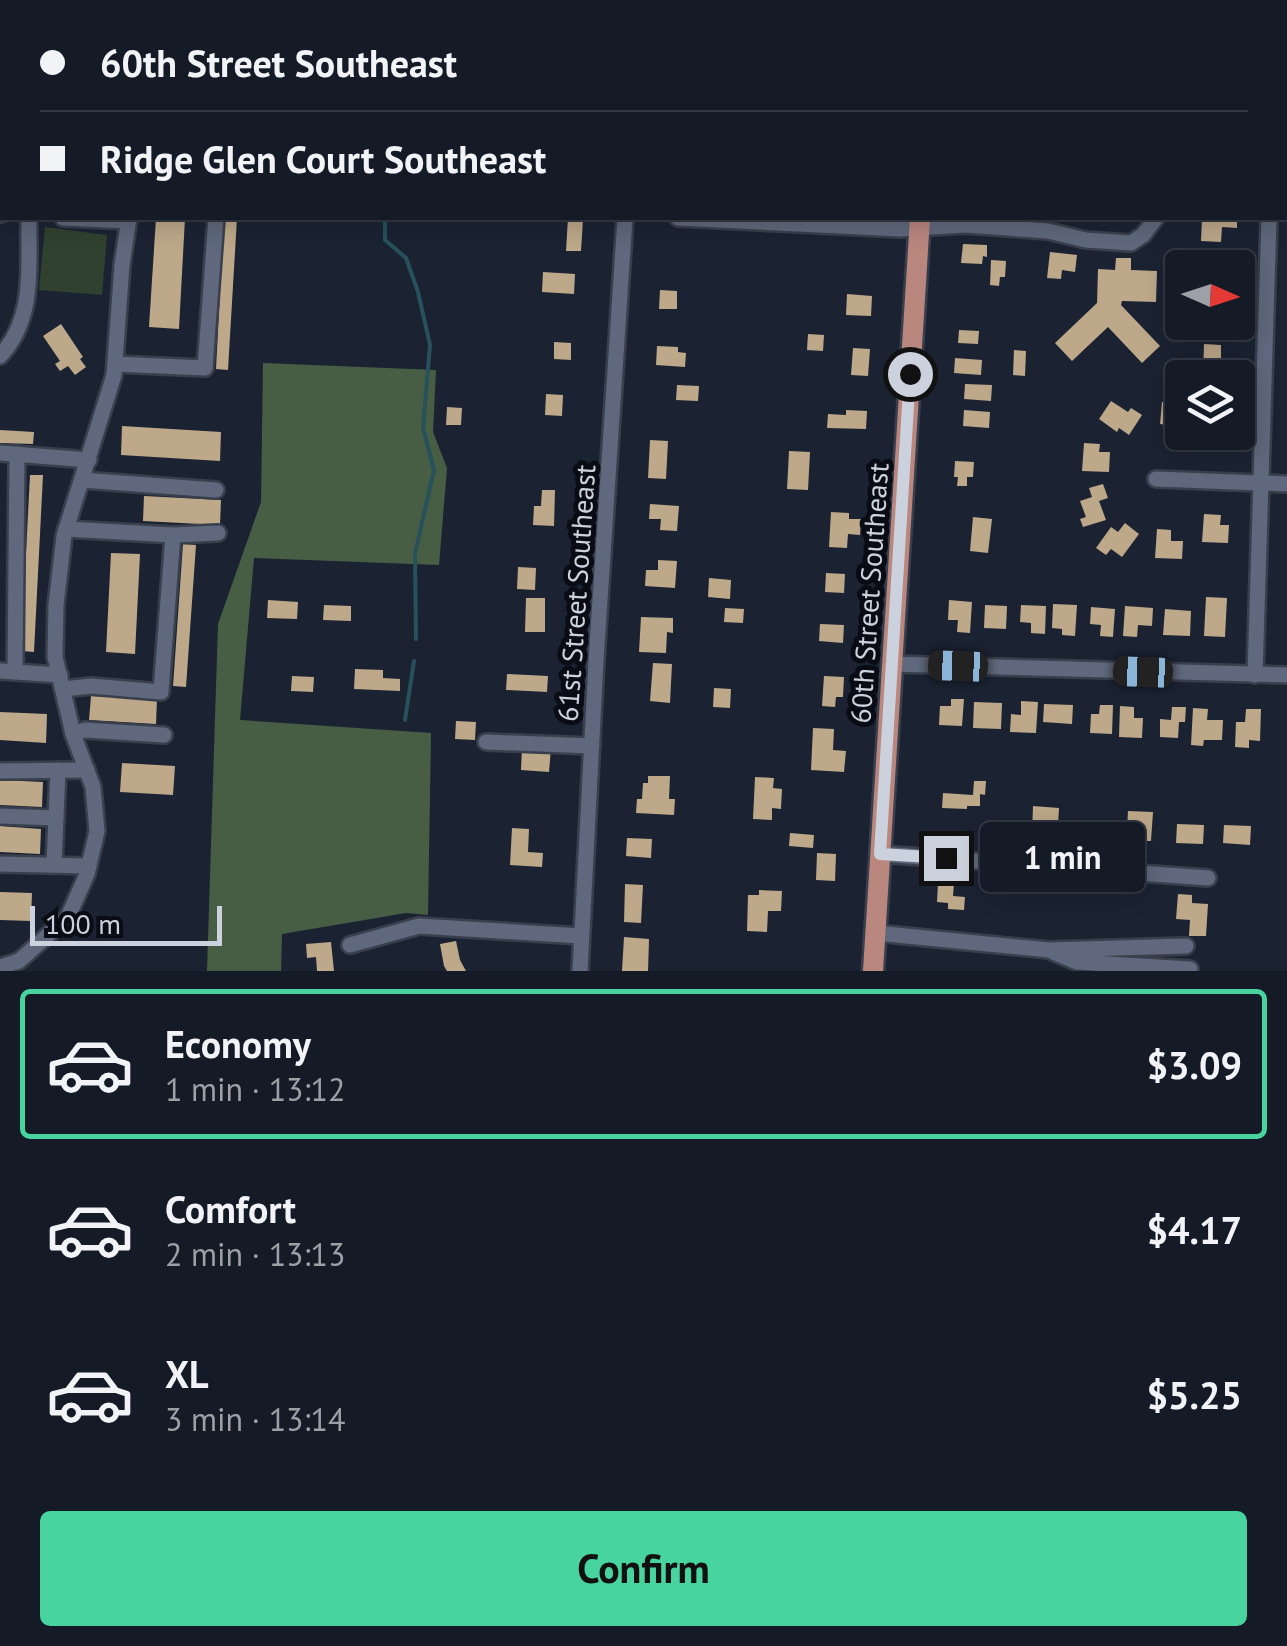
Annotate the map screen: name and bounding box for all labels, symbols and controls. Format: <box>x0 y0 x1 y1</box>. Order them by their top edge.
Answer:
text: 60th Street Southeast <box>100 38 457 87</box>
text: Ridge Glen Court Southeast <box>100 134 546 183</box>
north arrow <box>1165 250 1255 340</box>
map controls <box>1165 250 1255 450</box>
route start <box>888 352 933 397</box>
button: layers <box>1165 360 1255 450</box>
street label: 60th Street Southeast <box>841 461 897 724</box>
street label: 61st Street Southeast <box>549 463 603 723</box>
car <box>927 650 989 682</box>
car <box>1112 656 1174 688</box>
callout: 1 min <box>981 823 1146 893</box>
route end <box>924 836 969 881</box>
text: 1 min <box>1023 836 1102 878</box>
scale bar <box>30 901 222 946</box>
text: 100 m <box>45 905 121 942</box>
icon: car <box>45 1019 135 1109</box>
text: Economy <box>165 1019 311 1068</box>
text: $3.09 <box>1146 1040 1242 1089</box>
text: 1 min · 13:12 <box>165 1068 345 1110</box>
icon: car <box>45 1184 135 1274</box>
text: Comfort <box>165 1184 296 1233</box>
text: $4.17 <box>1146 1205 1242 1254</box>
text: 2 min · 13:13 <box>165 1233 345 1275</box>
icon: car <box>45 1349 135 1439</box>
text: XL <box>165 1349 209 1398</box>
text: $5.25 <box>1146 1370 1242 1419</box>
text: 3 min · 13:14 <box>165 1398 345 1440</box>
button: Confirm <box>40 1511 1247 1626</box>

